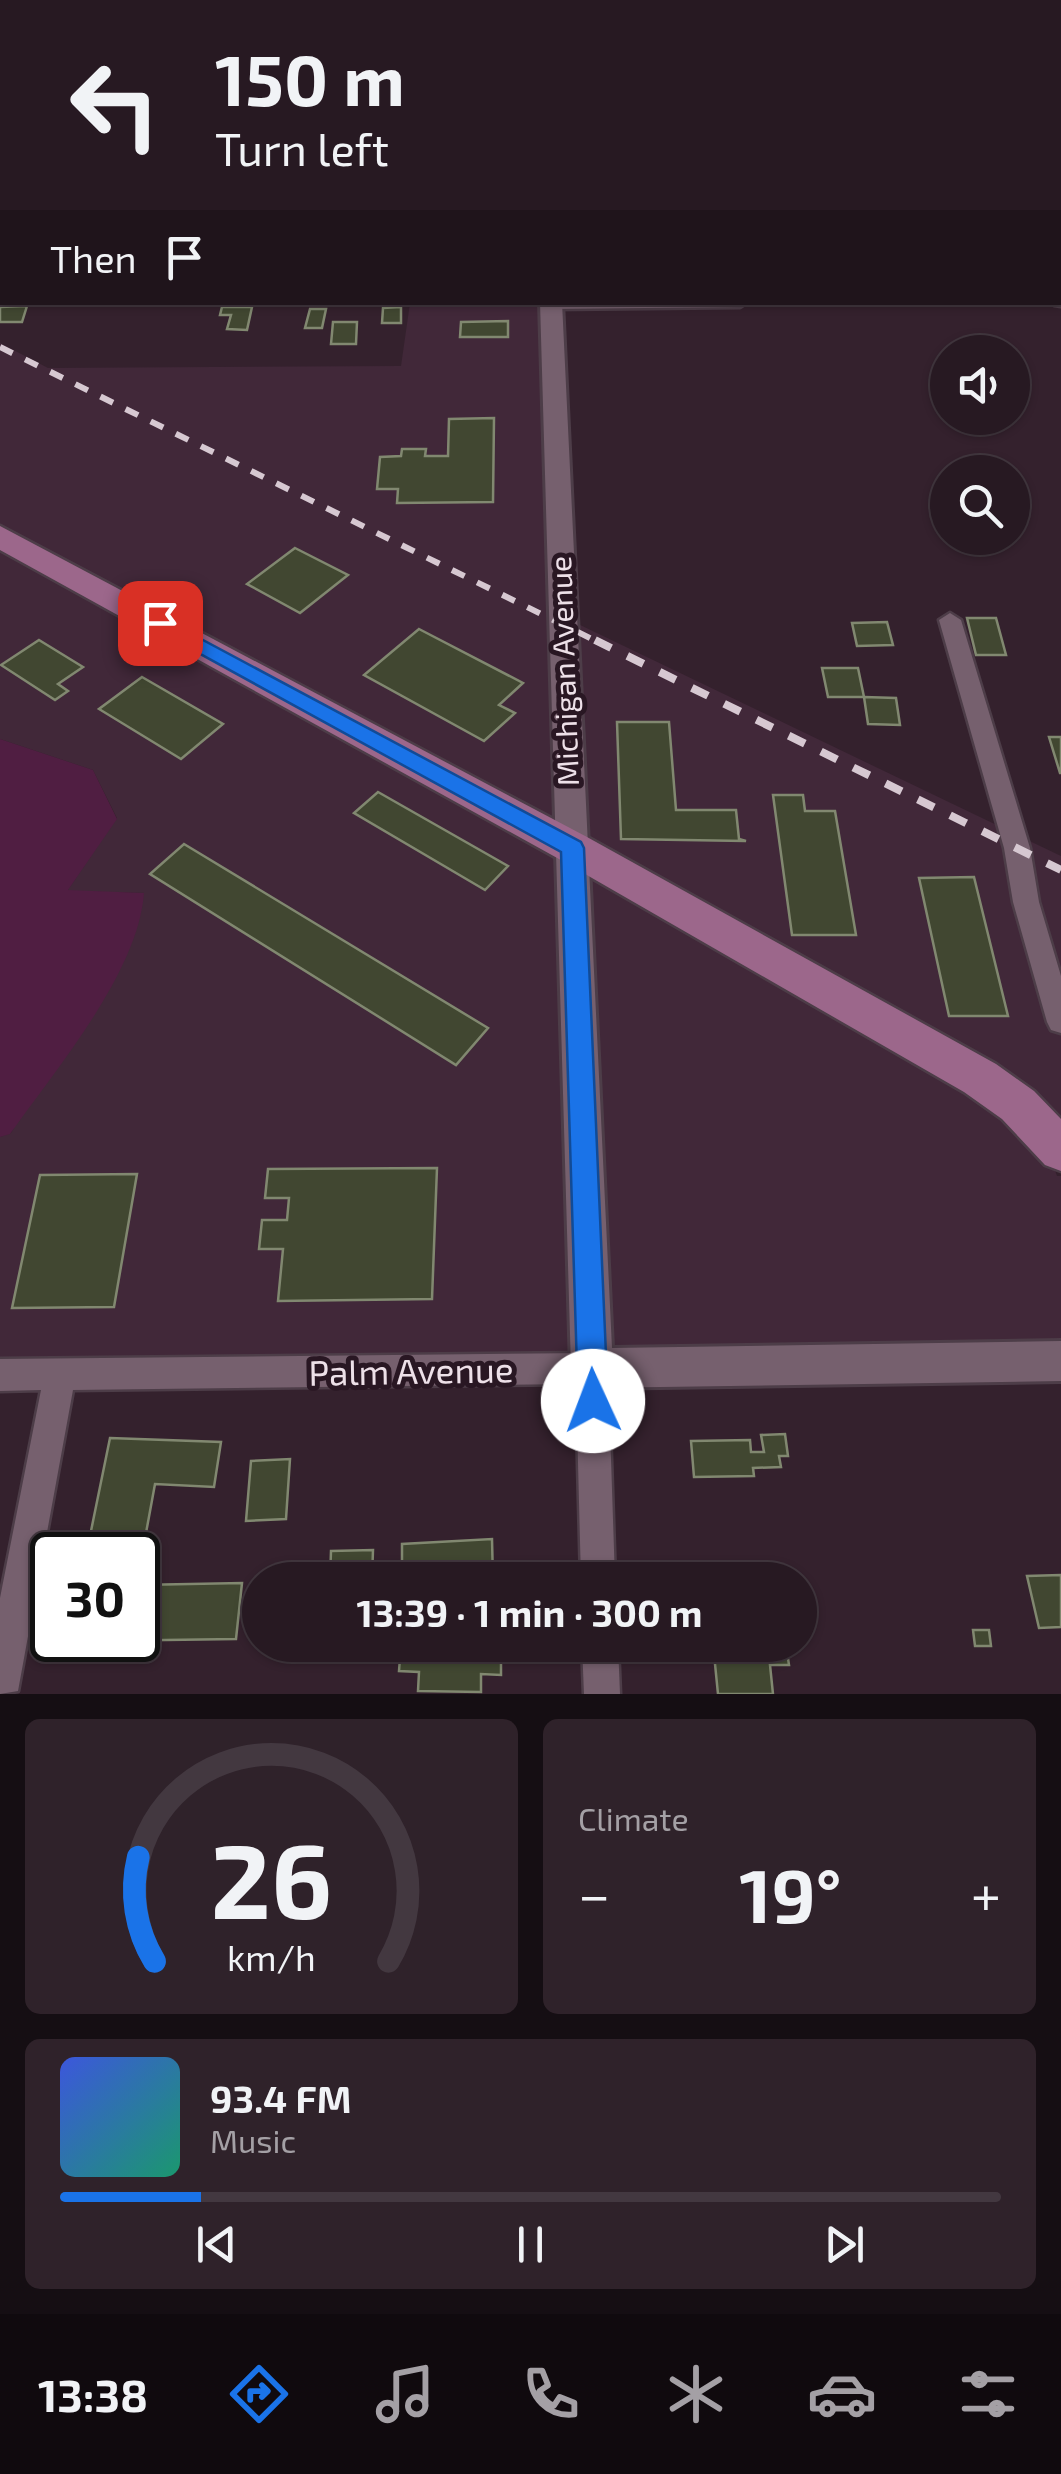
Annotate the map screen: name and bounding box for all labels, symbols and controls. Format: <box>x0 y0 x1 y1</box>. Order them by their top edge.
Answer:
text: 150 m <box>215 36 405 120</box>
icon: left <box>50 40 180 170</box>
text: Turn left <box>215 121 389 175</box>
icon: arrive <box>157 230 212 285</box>
text: Then <box>50 235 137 281</box>
map controls <box>930 335 1030 555</box>
button: sound <box>930 335 1030 435</box>
button: search <box>930 455 1030 555</box>
street label: Michigan Avenue <box>541 555 585 787</box>
pin <box>118 581 203 666</box>
icon: arrive <box>133 596 188 651</box>
street label: Palm Avenue <box>308 1347 514 1393</box>
position arrow <box>541 1349 645 1453</box>
speed limit sign: 30 <box>30 1532 160 1662</box>
text: 13:39 · 1 min · 300 m <box>356 1589 703 1635</box>
text: Climate <box>578 1799 689 1837</box>
text: 26 <box>211 1815 332 1940</box>
text: 19° <box>739 1848 842 1938</box>
text: − <box>578 1860 610 1926</box>
text: + <box>971 1860 1001 1926</box>
text: km/h <box>227 1935 316 1978</box>
text: 93.4 FM <box>210 2075 351 2121</box>
text: Music <box>210 2121 296 2159</box>
icon: previous <box>189 2217 244 2272</box>
icon: pause <box>503 2217 558 2272</box>
icon: next <box>817 2217 872 2272</box>
icon: directions <box>224 2359 294 2429</box>
icon: music <box>370 2359 440 2429</box>
icon: phone <box>516 2359 586 2429</box>
icon: climate <box>661 2359 731 2429</box>
icon: car <box>807 2359 877 2429</box>
icon: filters <box>953 2359 1023 2429</box>
text: 13:38 <box>38 2367 148 2421</box>

